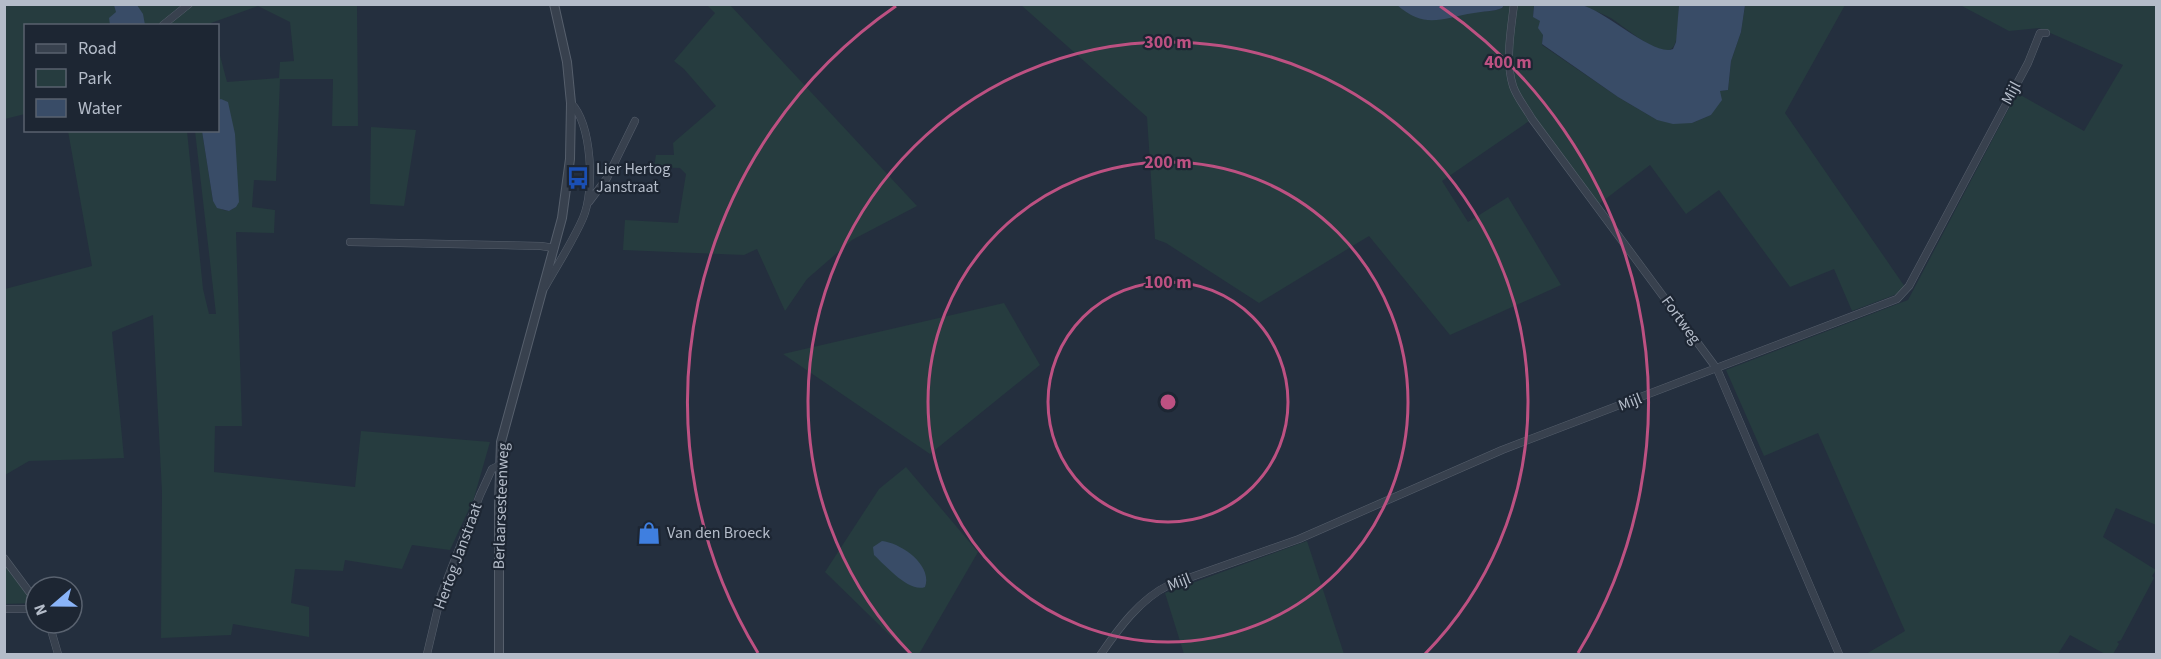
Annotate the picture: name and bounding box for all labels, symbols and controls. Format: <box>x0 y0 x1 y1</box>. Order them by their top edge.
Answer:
legend <box>24 24 219 132</box>
text: 300 m <box>1144 30 1192 55</box>
text: Road <box>78 36 117 61</box>
text: 400 m <box>1484 50 1532 75</box>
text: Park <box>78 66 112 91</box>
street label: Mijl <box>1996 77 2026 109</box>
text: Water <box>78 96 122 121</box>
text: 200 m <box>1144 150 1192 175</box>
place label: Lier Hertog Janstraat <box>596 158 670 198</box>
bus stop icon: Lier Hertog Janstraat <box>565 165 591 191</box>
text: 100 m <box>1144 270 1192 295</box>
street label: Fortweg <box>1656 291 1706 349</box>
street label: Mijl <box>1615 388 1645 416</box>
centre of rings <box>1158 392 1178 412</box>
street label: Berlaarsesteenweg <box>488 442 514 570</box>
street label: Hertog Janstraat <box>429 499 488 612</box>
shop icon: Van den Broeck <box>636 520 662 546</box>
place label: Van den Broeck <box>667 522 770 544</box>
street label: Mijl <box>1164 568 1194 596</box>
north arrow <box>24 575 84 635</box>
text: N <box>29 601 53 619</box>

